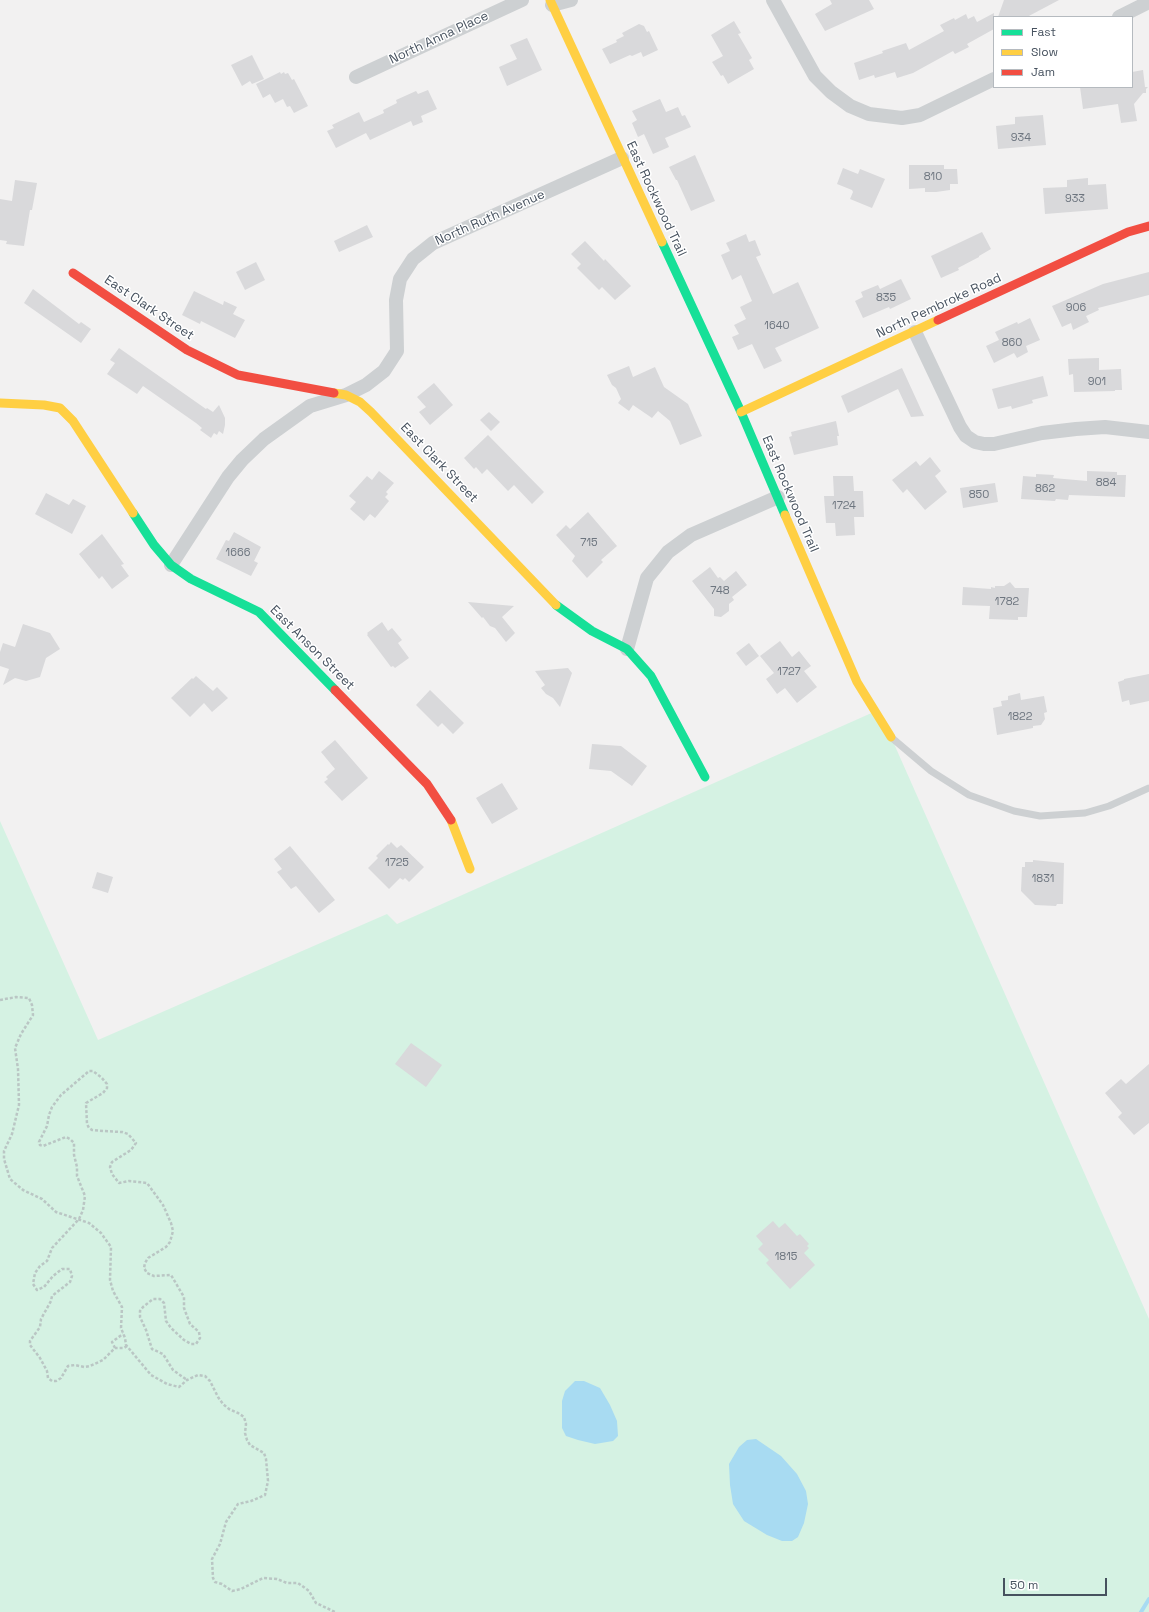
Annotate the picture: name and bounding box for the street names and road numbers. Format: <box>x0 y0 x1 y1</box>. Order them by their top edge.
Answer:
street label: North Anna Place <box>387 8 491 68</box>
street label: East Rockwood Trail <box>623 139 689 259</box>
street label: North Ruth Avenue <box>433 187 547 249</box>
street label: North Pembroke Road <box>874 270 1004 342</box>
street label: East Clark Street <box>101 272 197 344</box>
street label: East Clark Street <box>397 420 481 506</box>
street label: East Rockwood Trail <box>758 433 822 555</box>
street label: East Anson Street <box>267 603 357 693</box>

